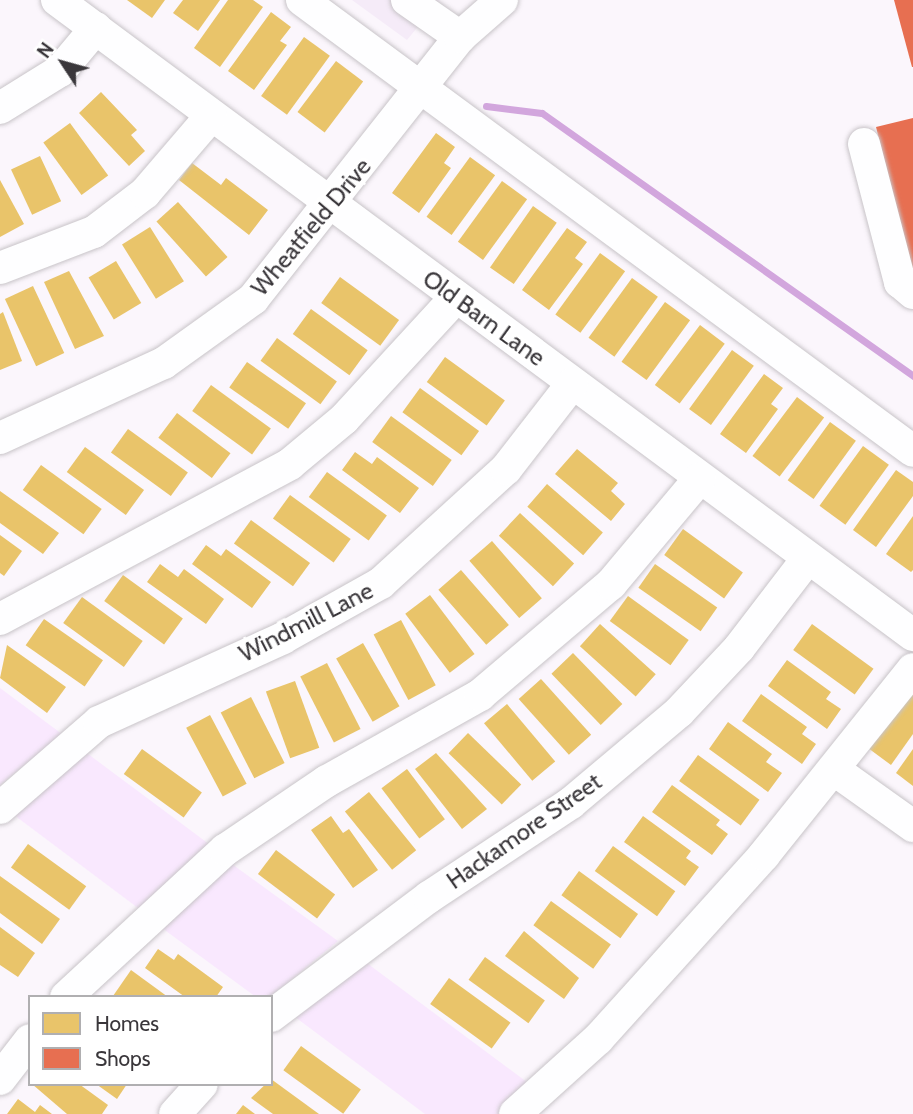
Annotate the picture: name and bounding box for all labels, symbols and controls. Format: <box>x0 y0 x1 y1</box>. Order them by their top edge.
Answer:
north arrow <box>28 28 98 98</box>
text: N <box>32 38 59 63</box>
street label: Wheatfield Drive <box>245 152 377 302</box>
street label: Old Barn Lane <box>417 264 551 372</box>
street label: Windmill Lane <box>234 576 378 668</box>
street label: Hackamore Street <box>441 767 607 895</box>
legend <box>28 995 273 1086</box>
text: Homes <box>95 1011 159 1036</box>
text: Shops <box>95 1046 150 1071</box>

